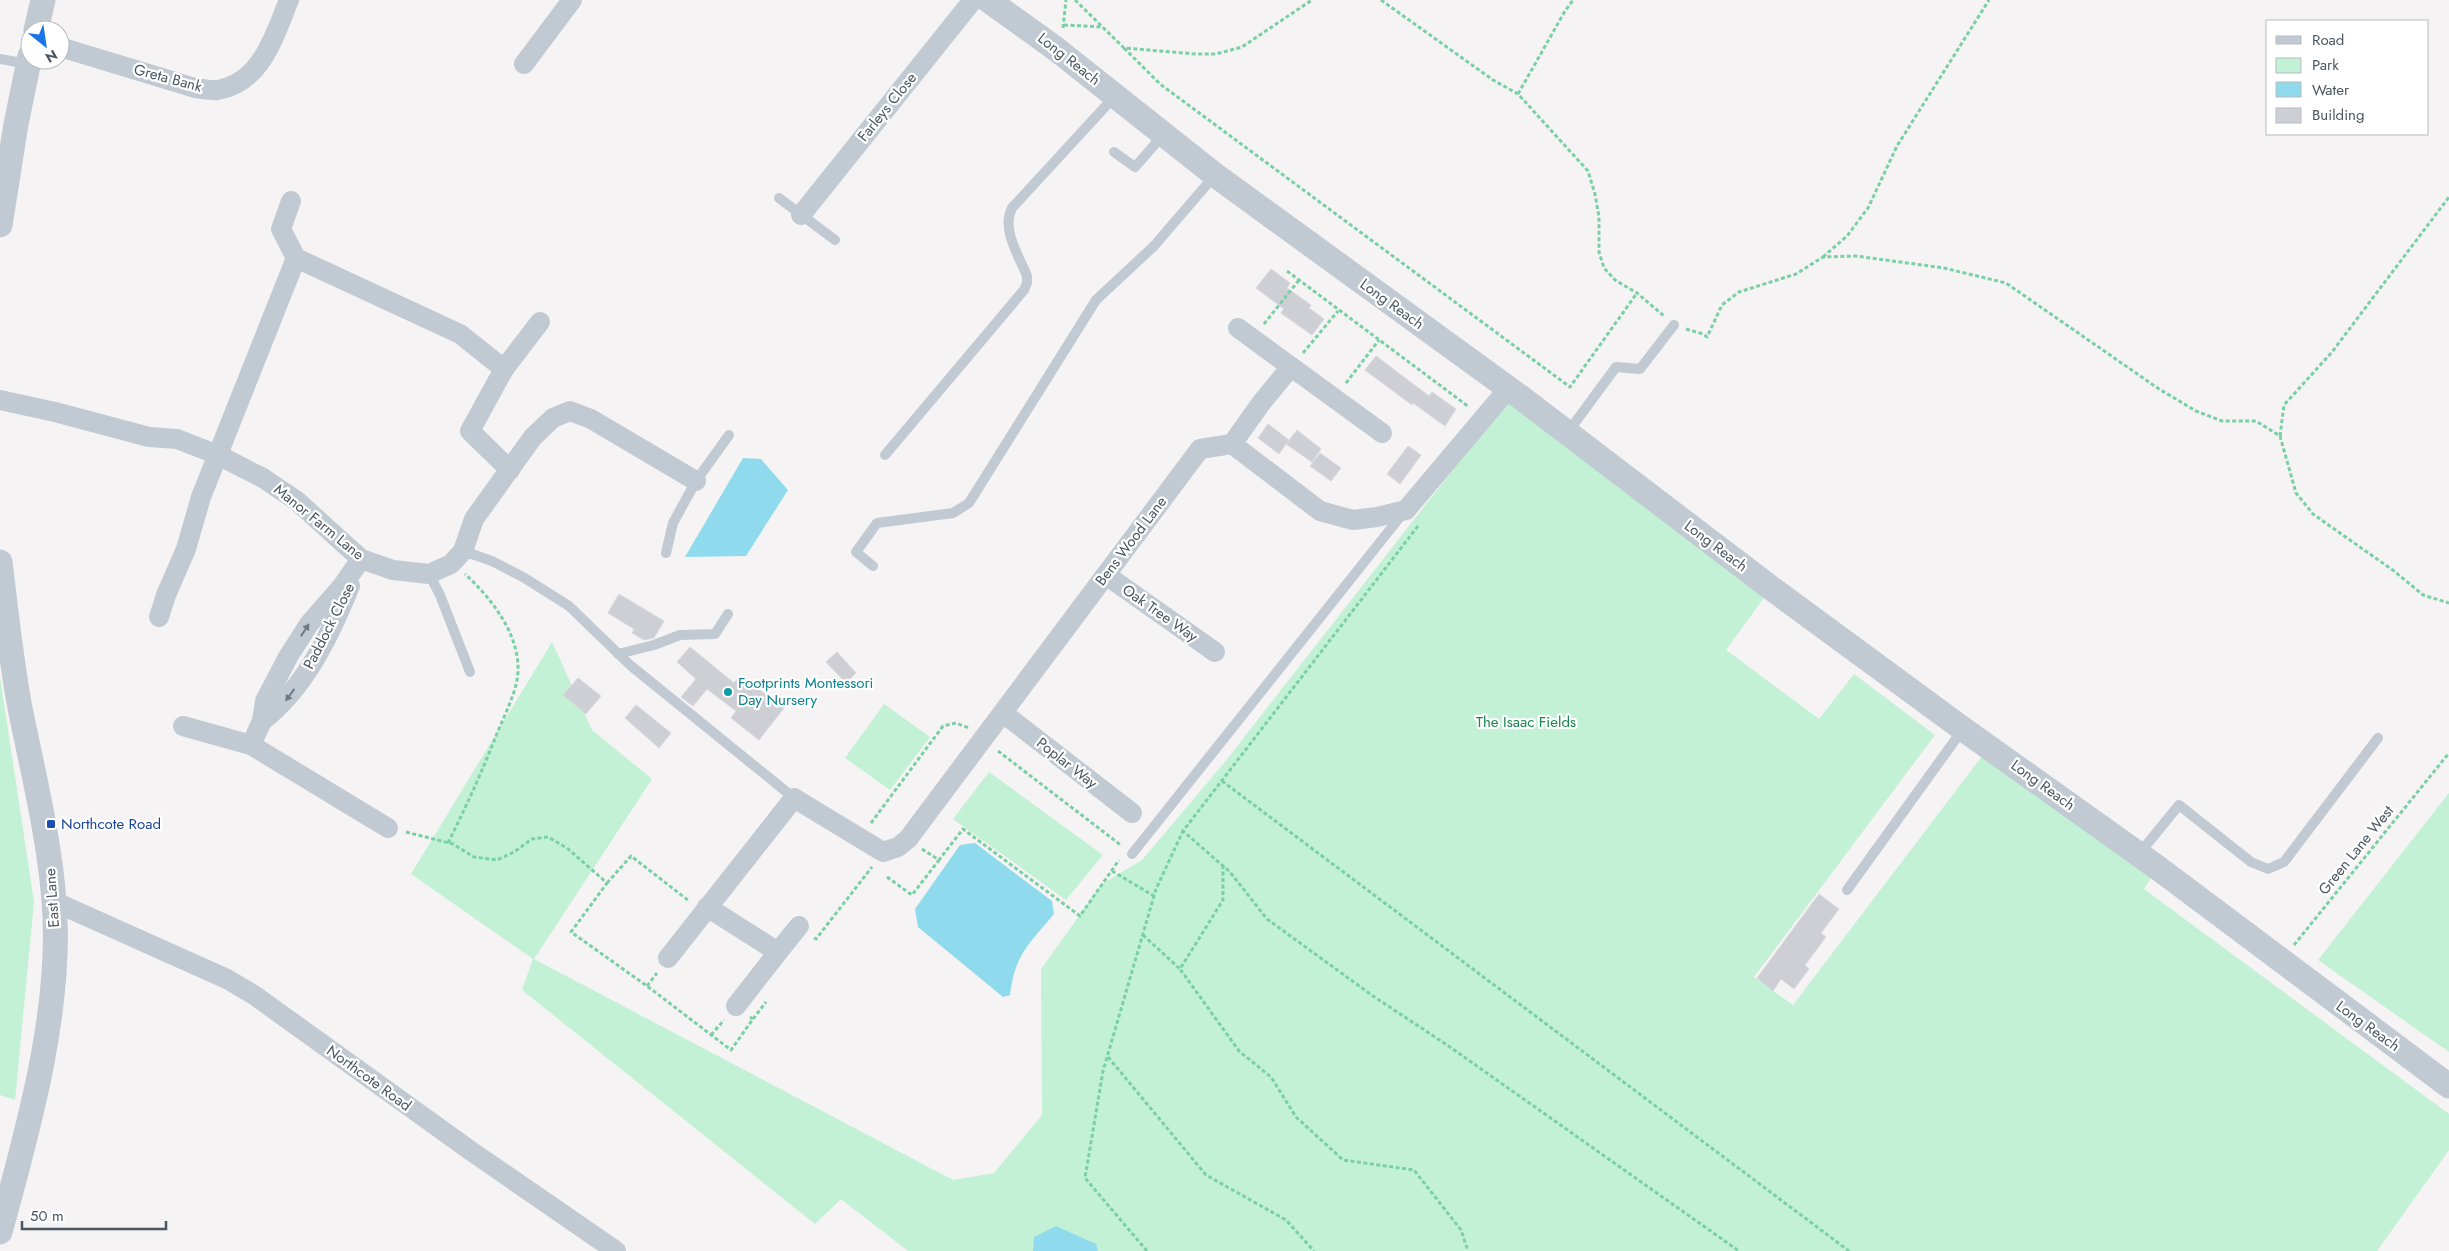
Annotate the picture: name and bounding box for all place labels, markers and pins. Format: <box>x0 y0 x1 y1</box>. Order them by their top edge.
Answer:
place label: Footprints Montessori Day Nursery <box>738 672 874 711</box>
marker: Footprints Montessori Day Nursery <box>722 686 734 698</box>
place label: Northcote Road <box>61 813 161 835</box>
marker: Northcote Road <box>45 818 57 830</box>

